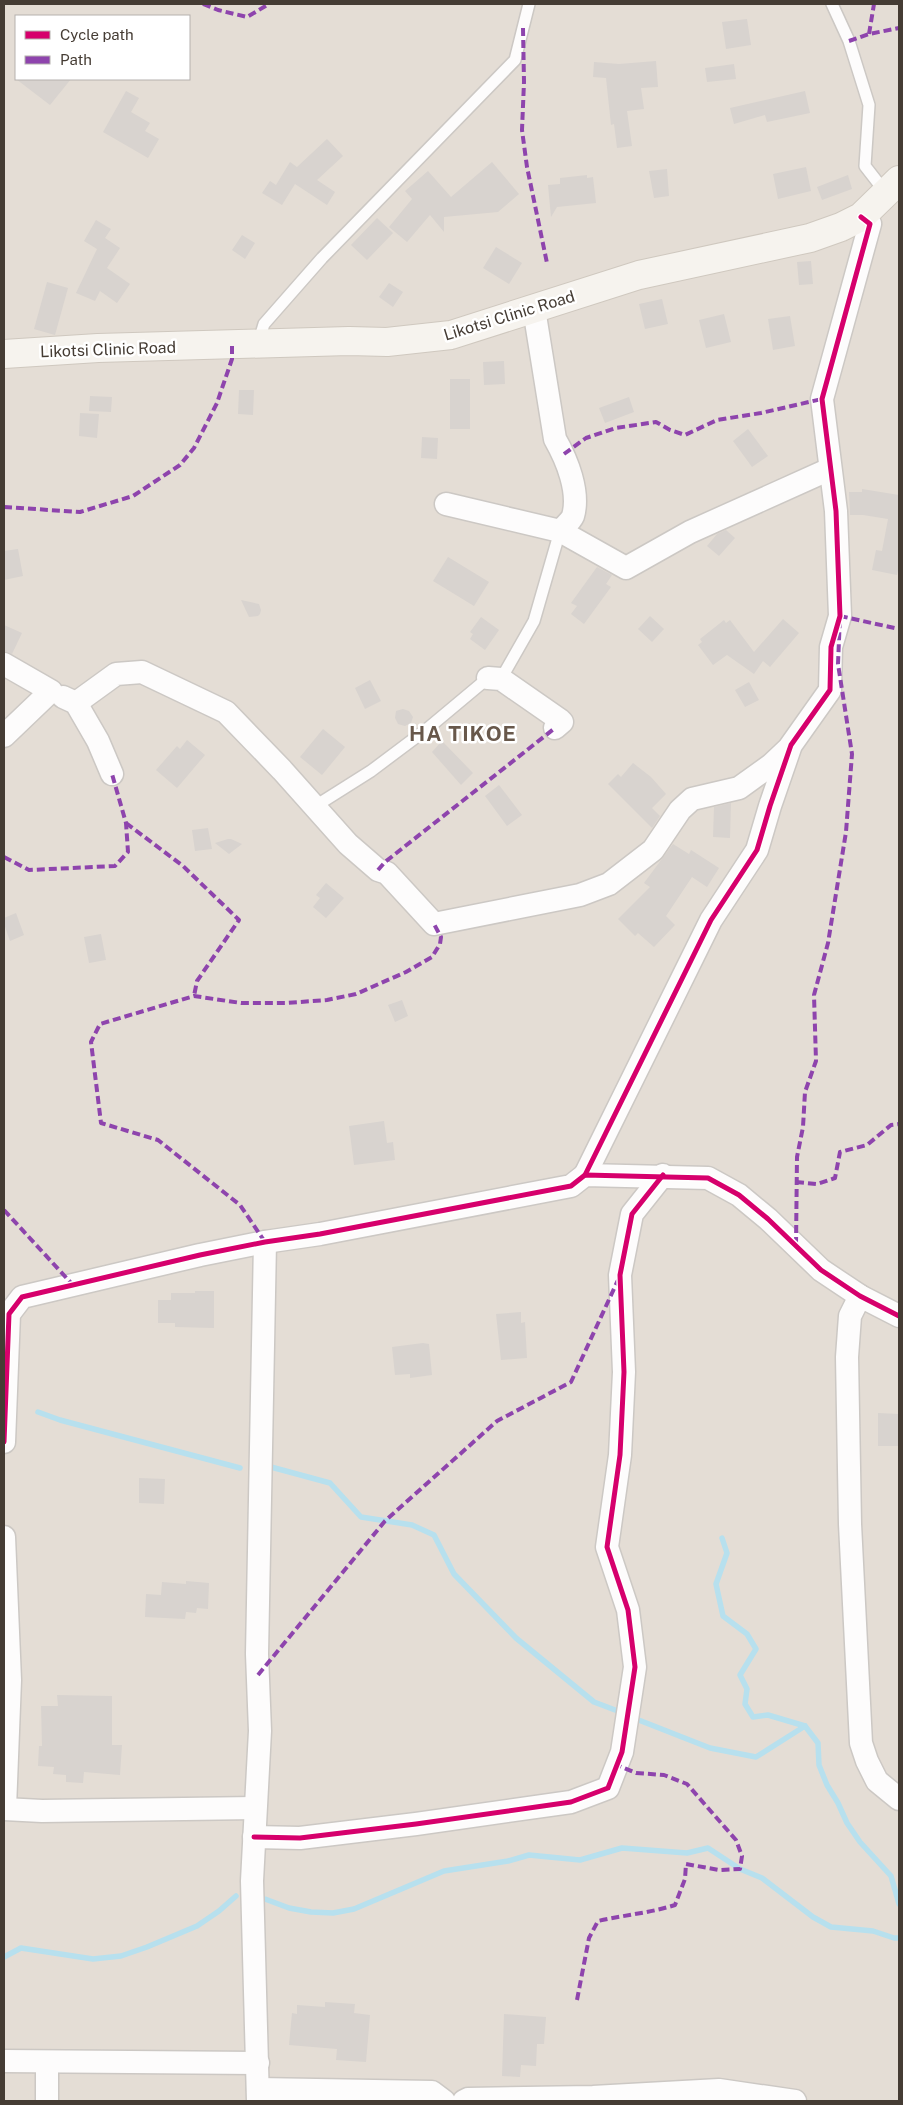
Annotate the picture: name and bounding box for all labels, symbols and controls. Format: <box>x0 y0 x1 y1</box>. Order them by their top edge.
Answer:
legend <box>15 15 190 80</box>
text: Cycle path <box>60 26 134 43</box>
text: Path <box>60 51 92 68</box>
street label: Likotsi Clinic Road <box>441 286 577 344</box>
street label: Likotsi Clinic Road <box>40 338 176 361</box>
district label: HA TIKOE <box>409 721 517 746</box>

